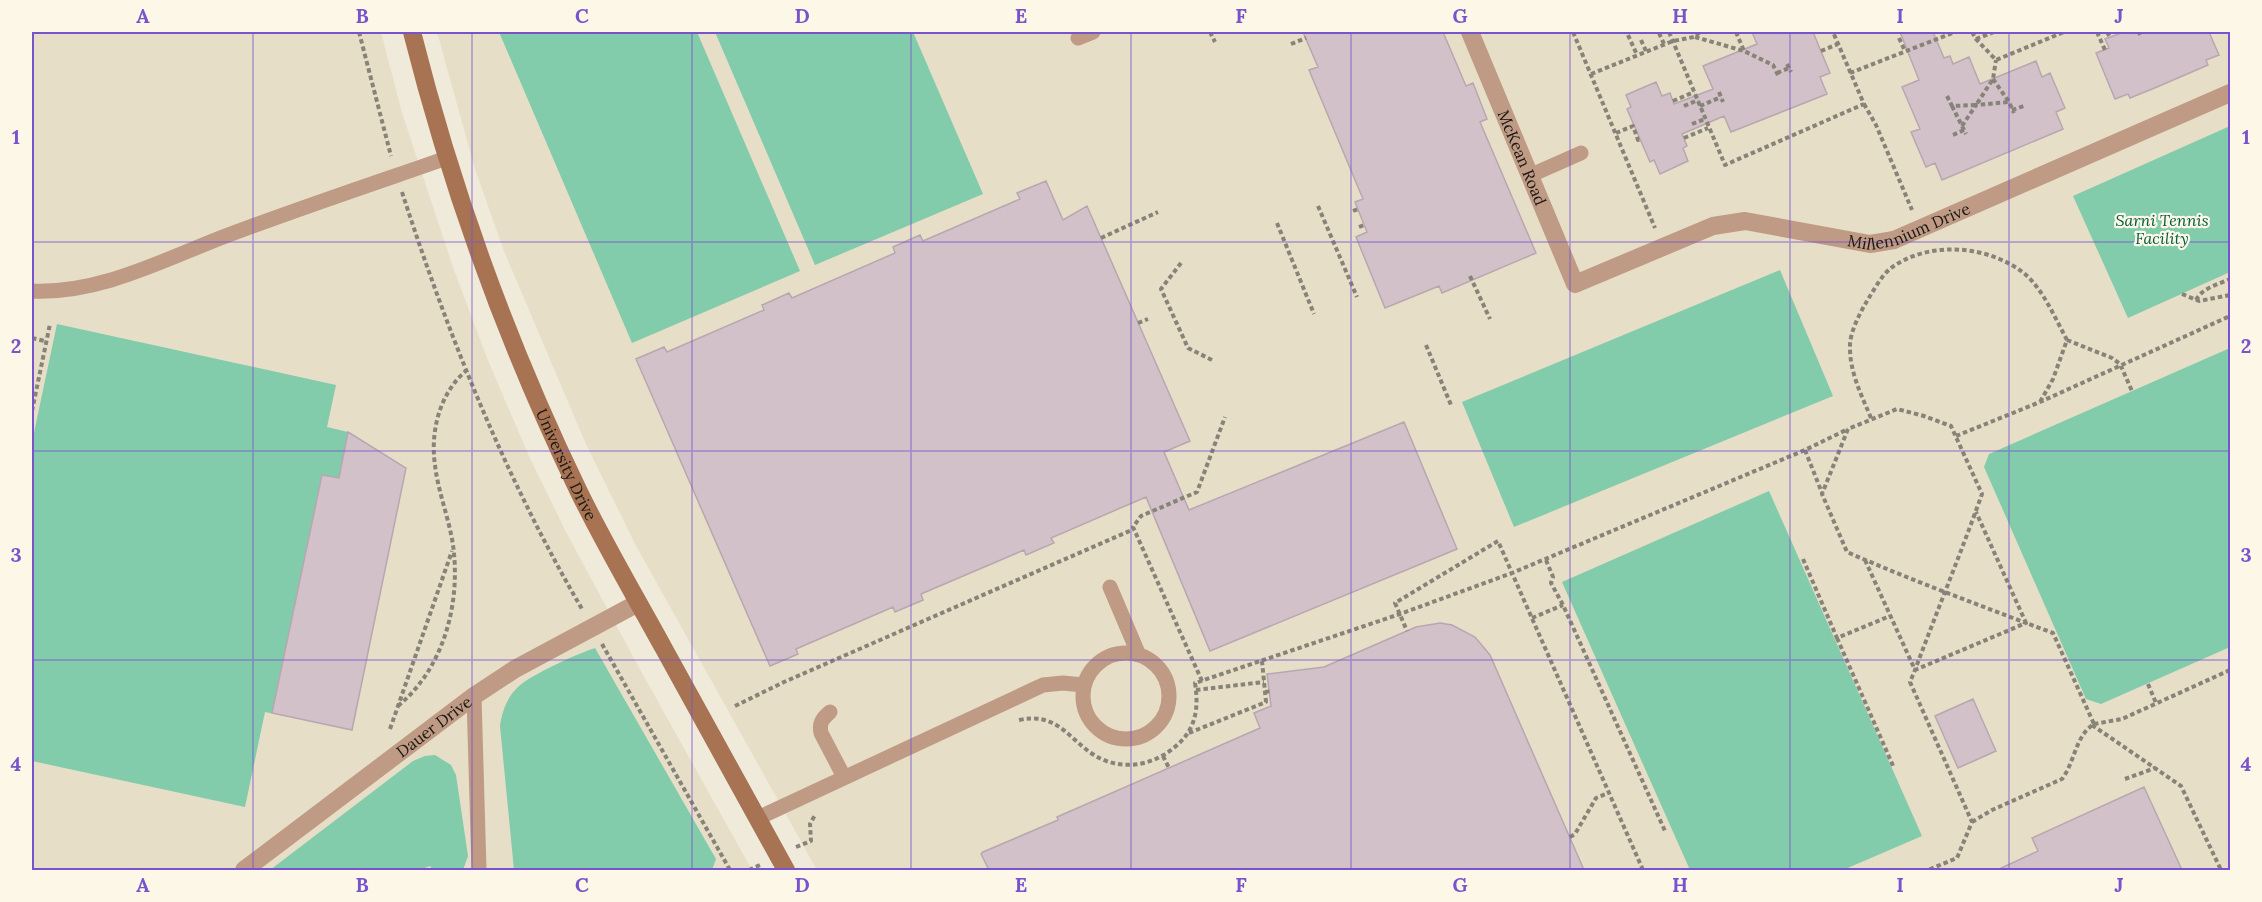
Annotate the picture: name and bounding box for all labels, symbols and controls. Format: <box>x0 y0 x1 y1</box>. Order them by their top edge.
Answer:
text: A <box>136 3 150 28</box>
text: B <box>355 3 369 28</box>
text: C <box>575 3 589 28</box>
text: D <box>794 3 810 28</box>
text: E <box>1015 3 1027 28</box>
text: F <box>1235 3 1247 28</box>
text: G <box>1452 3 1468 28</box>
text: H <box>1672 3 1688 28</box>
text: I <box>1896 3 1904 28</box>
text: J <box>2114 3 2124 28</box>
street label: McKean Road <box>1494 107 1551 209</box>
text: 1 <box>12 124 20 149</box>
text: 1 <box>2242 124 2250 149</box>
street label: Millennium Drive <box>1846 198 1973 254</box>
park label: Sarni Tennis Facility <box>2115 210 2209 248</box>
text: 2 <box>11 333 21 358</box>
text: 2 <box>2241 333 2251 358</box>
street label: University Drive <box>532 406 602 524</box>
text: 3 <box>10 542 22 567</box>
text: 3 <box>2240 542 2252 567</box>
street label: Dauer Drive <box>392 691 476 761</box>
text: 4 <box>11 751 22 776</box>
text: 4 <box>2241 751 2252 776</box>
text: A <box>136 872 150 897</box>
text: B <box>355 872 369 897</box>
text: C <box>575 872 589 897</box>
text: D <box>794 872 810 897</box>
text: E <box>1015 872 1027 897</box>
text: F <box>1235 872 1247 897</box>
text: G <box>1452 872 1468 897</box>
text: H <box>1672 872 1688 897</box>
text: I <box>1896 872 1904 897</box>
text: J <box>2114 872 2124 897</box>

